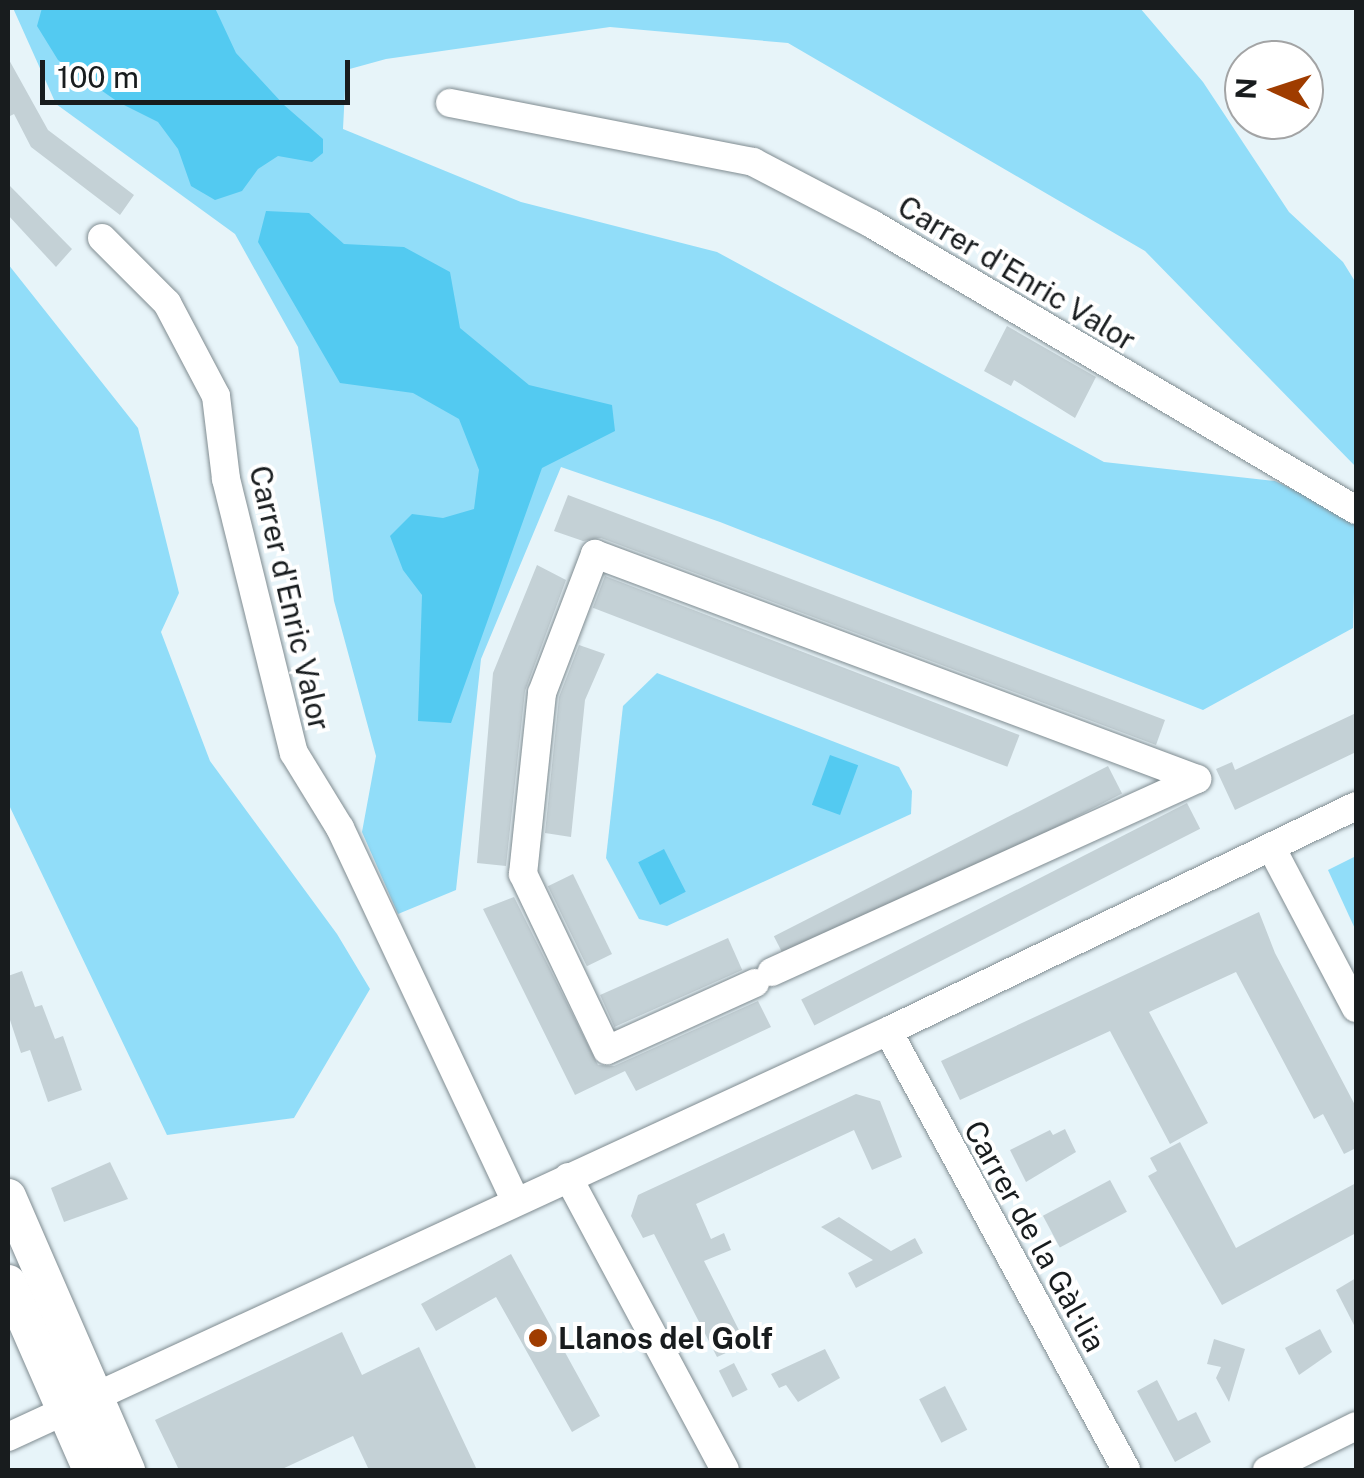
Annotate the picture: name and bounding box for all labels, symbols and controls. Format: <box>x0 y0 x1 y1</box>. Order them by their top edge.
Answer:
scale bar <box>45 40 355 102</box>
north arrow <box>1224 40 1324 140</box>
text: 100 m <box>57 59 139 95</box>
text: N <box>1228 77 1263 100</box>
street label: Carrer d'Enric Valor <box>891 187 1143 359</box>
street label: Carrer d'Enric Valor <box>242 461 338 735</box>
street label: Carrer de la Gàl·lia <box>956 1114 1114 1358</box>
place label: Llanos del Golf <box>558 1320 773 1356</box>
marker: Llanos del Golf <box>527 1327 549 1349</box>

